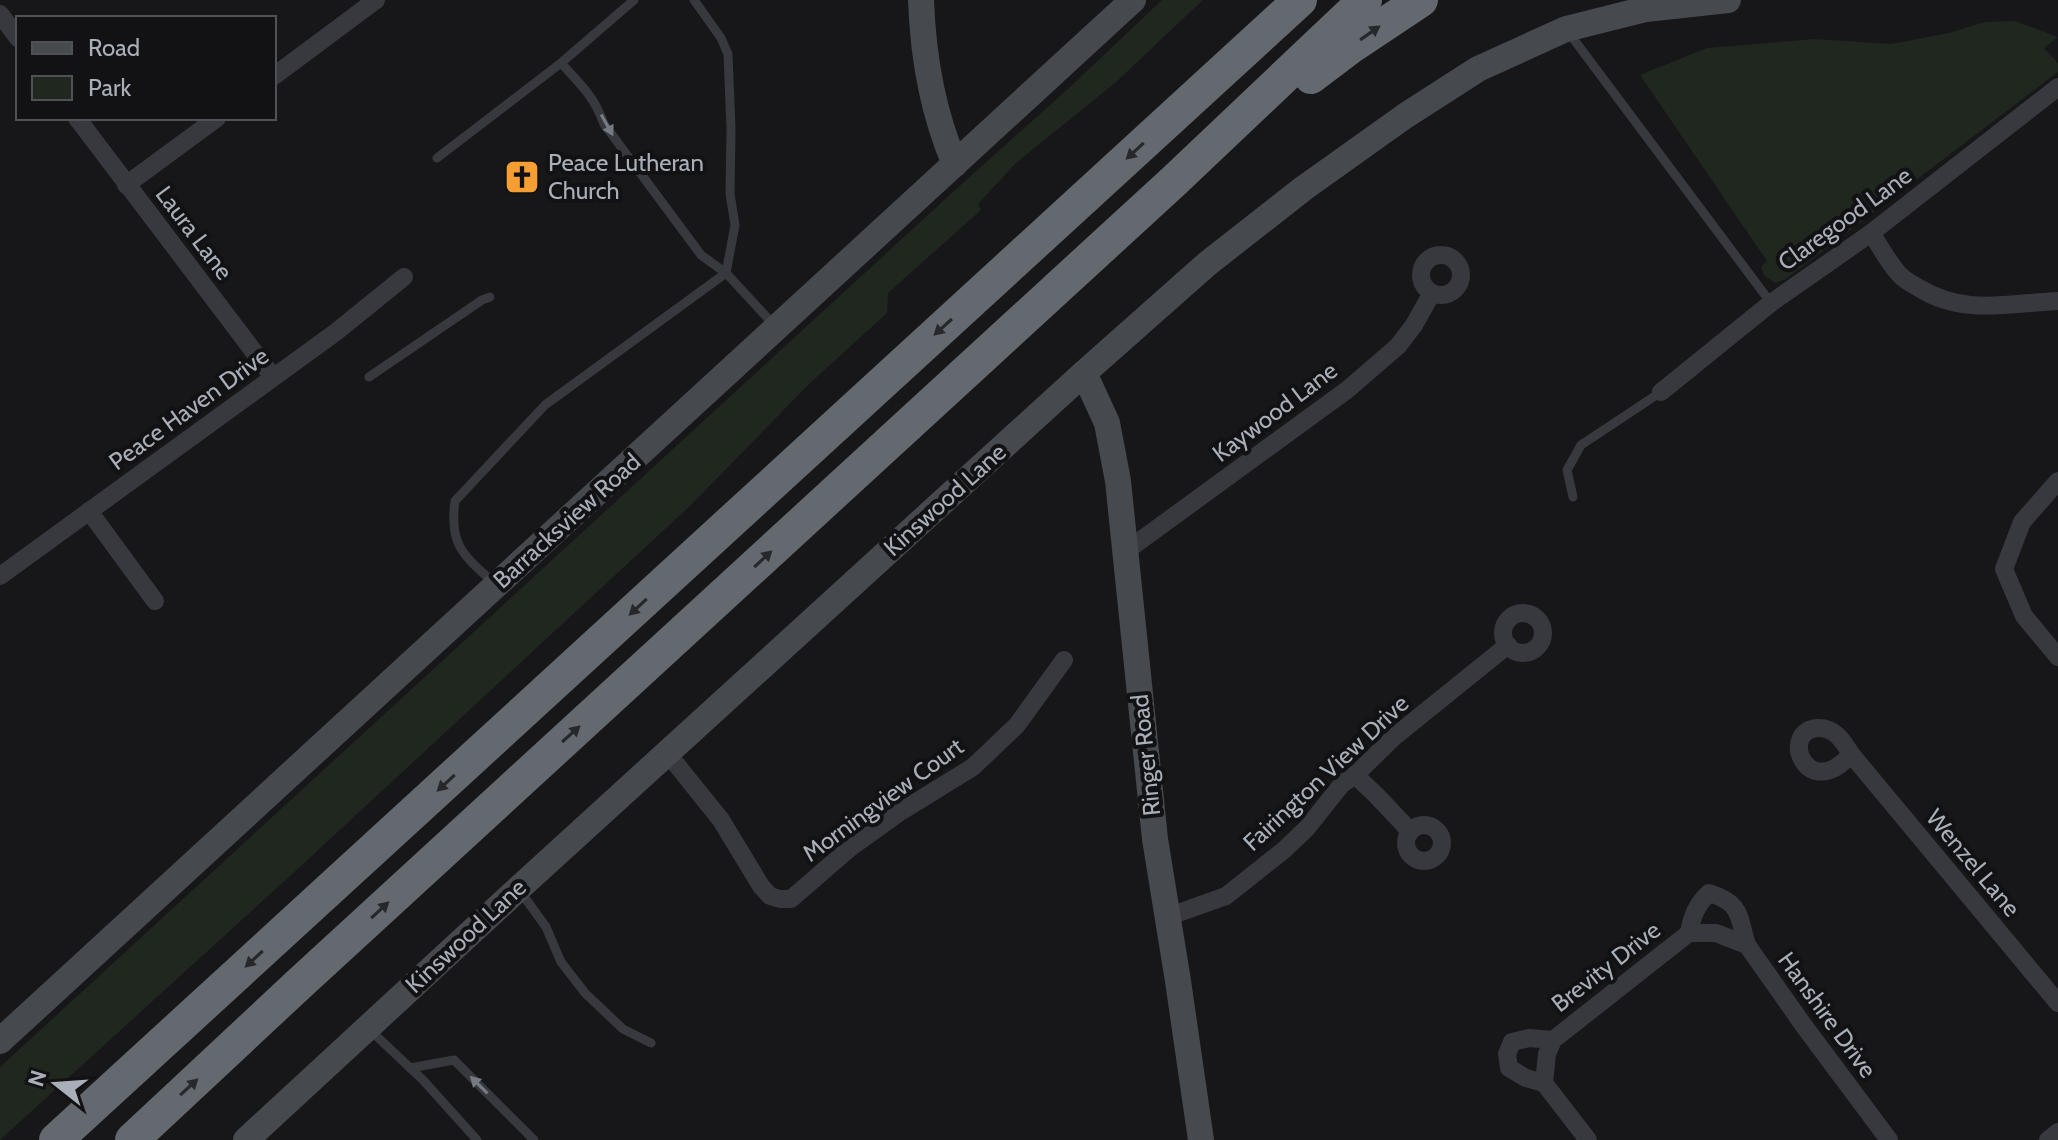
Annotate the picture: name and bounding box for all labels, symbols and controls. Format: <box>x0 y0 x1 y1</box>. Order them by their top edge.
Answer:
legend <box>16 16 276 120</box>
one-way arrow <box>1360 26 1381 41</box>
text: Road <box>88 33 140 62</box>
text: Park <box>88 73 131 102</box>
one-way arrow <box>599 114 613 136</box>
one-way arrow <box>1126 142 1145 160</box>
place label: Peace Lutheran Church <box>548 148 704 205</box>
church icon: Peace Lutheran Church <box>503 158 541 196</box>
street label: Claregood Lane <box>1772 160 1917 277</box>
street label: Laura Lane <box>150 180 239 285</box>
one-way arrow <box>934 317 953 335</box>
street label: Peace Haven Drive <box>103 341 274 476</box>
street label: Kaywood Lane <box>1207 355 1343 468</box>
street label: Kinswood Lane <box>878 437 1012 562</box>
street label: Barracksview Road <box>487 447 646 594</box>
one-way arrow <box>754 550 773 568</box>
one-way arrow <box>629 598 648 616</box>
street label: Fairington View Drive <box>1237 689 1414 857</box>
street label: Ringer Road <box>1125 693 1166 817</box>
one-way arrow <box>562 726 581 744</box>
street label: Morningview Court <box>797 732 969 868</box>
one-way arrow <box>437 773 456 791</box>
street label: Wenzel Lane <box>1920 803 2027 922</box>
street label: Kinswood Lane <box>399 872 532 999</box>
one-way arrow <box>370 901 389 919</box>
street label: Brevity Drive <box>1546 915 1666 1018</box>
street label: Hanshire Drive <box>1772 946 1883 1083</box>
one-way arrow <box>245 949 264 967</box>
north arrow <box>16 1044 96 1124</box>
text: N <box>22 1067 53 1090</box>
one-way arrow <box>470 1076 488 1095</box>
one-way arrow <box>179 1078 198 1096</box>

